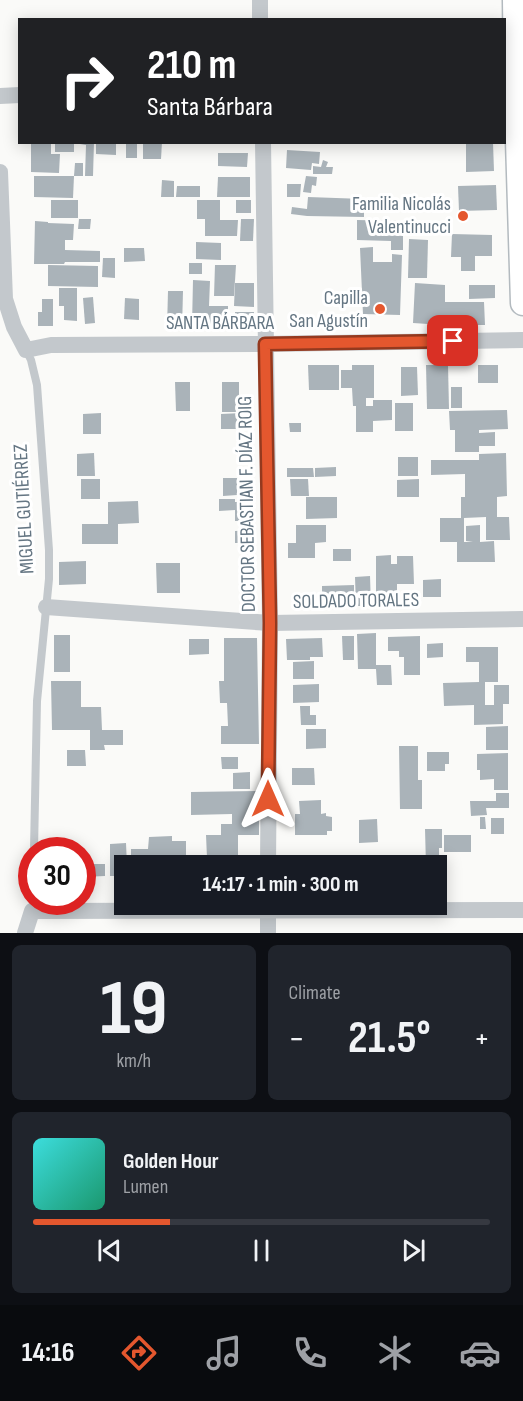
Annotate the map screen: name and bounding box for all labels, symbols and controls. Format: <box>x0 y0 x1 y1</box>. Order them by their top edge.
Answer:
text: 210 m <box>147 40 236 91</box>
icon: right <box>48 42 126 120</box>
text: Santa Bárbara <box>147 91 273 123</box>
place label: Familia Nicolás Valentinucci <box>352 192 451 239</box>
marker: Familia Nicolás Valentinucci <box>456 209 470 223</box>
place label: Capilla San Agustín <box>289 286 368 333</box>
marker: Capilla San Agustín <box>373 302 387 316</box>
street label: SANTA BÁRBARA <box>166 311 274 335</box>
pin <box>427 315 478 366</box>
icon: arrive <box>436 324 469 357</box>
street label: DOCTOR SEBASTIAN F. DÍAZ ROIG <box>233 396 261 612</box>
street label: MIGUEL GUTIÉRREZ <box>9 443 39 575</box>
street label: SOLDADO TORALES <box>293 588 419 614</box>
position arrow <box>236 767 300 831</box>
speed limit sign: 30 <box>18 837 96 915</box>
text: 14:17 · 1 min · 300 m <box>203 871 358 898</box>
text: 19 <box>100 963 168 1056</box>
text: Climate <box>289 981 341 1005</box>
text: 21.5° <box>348 1011 431 1066</box>
text: − <box>289 1019 305 1059</box>
text: + <box>474 1019 490 1059</box>
text: km/h <box>116 1049 151 1073</box>
text: Golden Hour <box>123 1148 219 1175</box>
text: Lumen <box>123 1175 168 1199</box>
icon: previous <box>93 1234 126 1267</box>
icon: pause <box>245 1234 278 1267</box>
icon: next <box>397 1234 430 1267</box>
icon: directions <box>118 1332 160 1374</box>
icon: music <box>203 1332 245 1374</box>
icon: phone <box>289 1332 331 1374</box>
icon: climate <box>374 1332 416 1374</box>
icon: car <box>459 1332 501 1374</box>
text: 14:16 <box>22 1337 74 1369</box>

